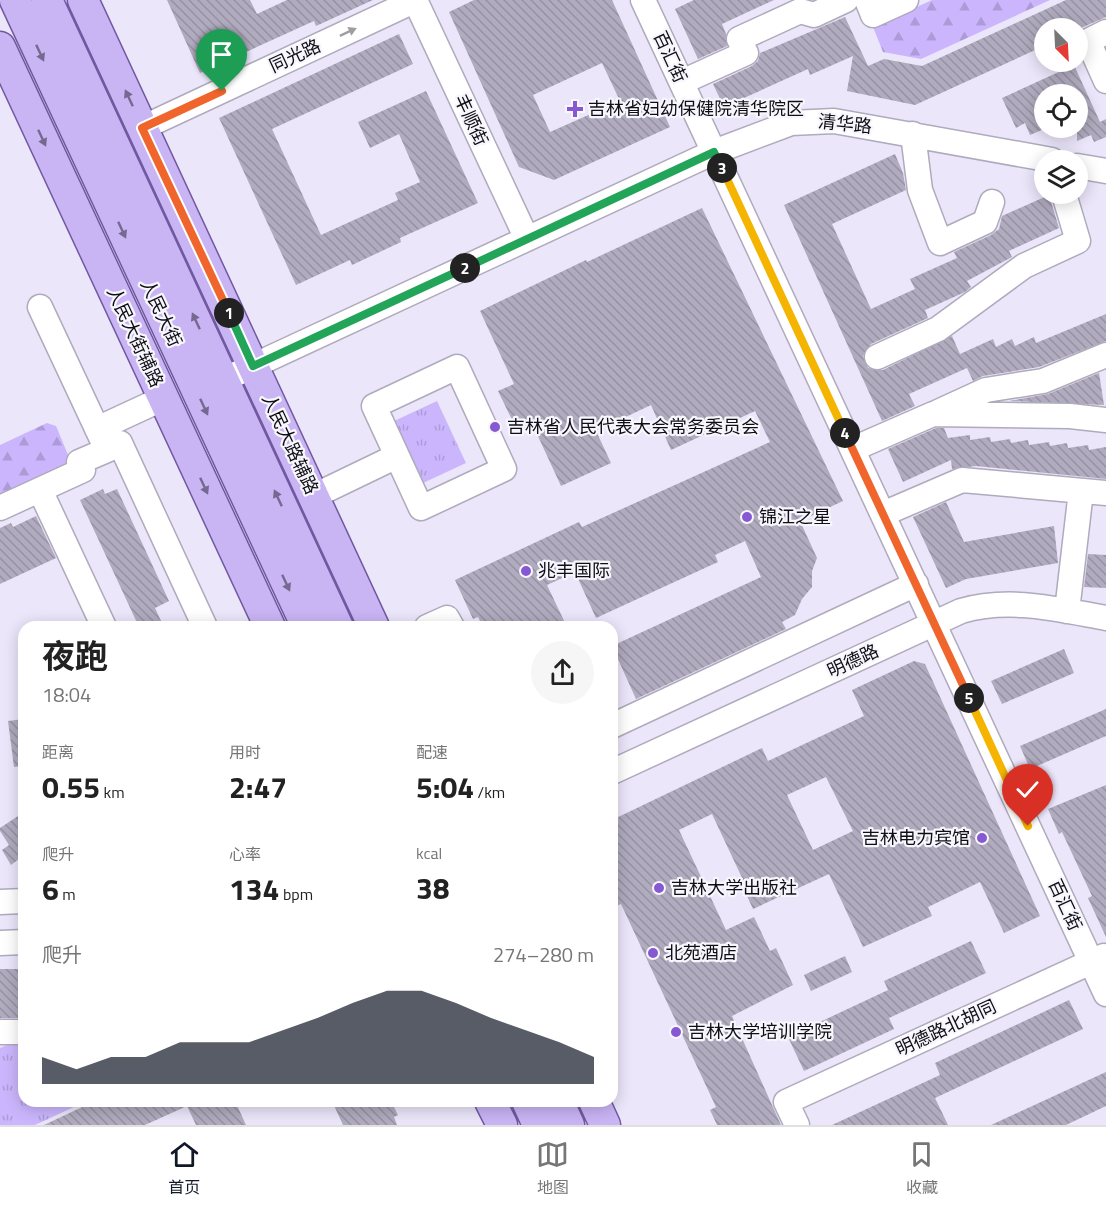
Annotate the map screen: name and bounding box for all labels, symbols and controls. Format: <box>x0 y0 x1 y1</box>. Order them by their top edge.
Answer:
north arrow <box>1034 18 1088 72</box>
map controls <box>1034 18 1088 204</box>
one-way arrow <box>339 27 356 36</box>
street label: 百汇街 <box>647 27 694 87</box>
pin <box>196 29 247 91</box>
street label: 同光路 <box>265 32 325 79</box>
icon: arrive <box>205 38 238 71</box>
one-way arrow <box>35 45 44 62</box>
button: locate <box>1034 84 1088 138</box>
one-way arrow <box>124 89 133 106</box>
street label: 丰顺街 <box>448 90 495 150</box>
place label: 吉林省妇幼保健院清华院区 <box>588 95 804 122</box>
marker: 吉林省妇幼保健院清华院区 <box>566 100 584 118</box>
street label: 清华路 <box>817 107 873 140</box>
one-way arrow <box>38 129 48 147</box>
button: layers <box>1034 150 1088 204</box>
pin: 3 <box>707 153 737 183</box>
text: 3 <box>718 156 726 180</box>
one-way arrow <box>117 221 126 238</box>
pin: 2 <box>450 253 480 283</box>
text: 2 <box>461 256 469 280</box>
street label: 人民大街 <box>134 274 189 351</box>
street label: 人民大街辅路 <box>100 282 171 391</box>
pin: 1 <box>214 298 244 328</box>
text: 1 <box>225 301 233 325</box>
one-way arrow <box>191 312 200 329</box>
street label: 人民大路辅路 <box>255 389 326 498</box>
one-way arrow <box>200 398 209 415</box>
place label: 吉林省人民代表大会常务委员会 <box>507 413 759 440</box>
pin: 4 <box>830 418 860 448</box>
marker: 吉林省人民代表大会常务委员会 <box>488 420 502 434</box>
text: 4 <box>841 421 849 445</box>
one-way arrow <box>200 478 209 495</box>
one-way arrow <box>273 489 282 506</box>
place label: 锦江之星 <box>759 503 831 530</box>
marker: 锦江之星 <box>740 510 754 524</box>
place label: 兆丰国际 <box>538 557 610 584</box>
marker: 兆丰国际 <box>519 564 533 578</box>
one-way arrow <box>282 575 291 592</box>
text: 夜跑 <box>42 631 108 681</box>
street label: 明德路 <box>823 637 883 684</box>
button: share <box>531 641 594 704</box>
text: 18:04 <box>42 679 91 710</box>
pin: 5 <box>954 683 984 713</box>
text: 5 <box>965 686 973 710</box>
text: 距离 <box>42 740 74 764</box>
text: 用时 <box>229 740 261 764</box>
text: 配速 <box>416 740 448 764</box>
text: 0.55 <box>42 764 100 810</box>
text: 2:47 <box>229 764 287 810</box>
text: 5:04 <box>416 764 474 810</box>
pin <box>1002 764 1053 826</box>
icon: check <box>1011 773 1044 806</box>
text: km <box>100 780 125 804</box>
text: /km <box>474 780 505 804</box>
place label: 吉林电力宾馆 <box>862 824 970 851</box>
marker: 吉林电力宾馆 <box>975 831 989 845</box>
text: kcal <box>416 841 442 865</box>
text: 爬升 <box>42 842 74 866</box>
text: 心率 <box>229 842 261 866</box>
text: 38 <box>416 865 450 911</box>
text: 6 <box>42 866 59 912</box>
text: 134 <box>229 866 279 912</box>
place label: 吉林大学出版社 <box>671 874 797 901</box>
street label: 百汇街 <box>1042 875 1089 935</box>
marker: 吉林大学出版社 <box>652 881 666 895</box>
text: m <box>59 882 76 906</box>
text: bpm <box>279 882 313 906</box>
text: 爬升 <box>42 939 82 970</box>
text: 274–280 m <box>493 939 594 970</box>
place label: 北苑酒店 <box>665 939 737 966</box>
marker: 北苑酒店 <box>646 946 660 960</box>
street label: 明德路北胡同 <box>891 992 1000 1063</box>
place label: 吉林大学培训学院 <box>688 1018 832 1045</box>
marker: 吉林大学培训学院 <box>669 1025 683 1039</box>
tab: 首页 <box>168 1138 201 1199</box>
tab: 地图 <box>536 1138 569 1199</box>
tab: 收藏 <box>905 1138 938 1199</box>

